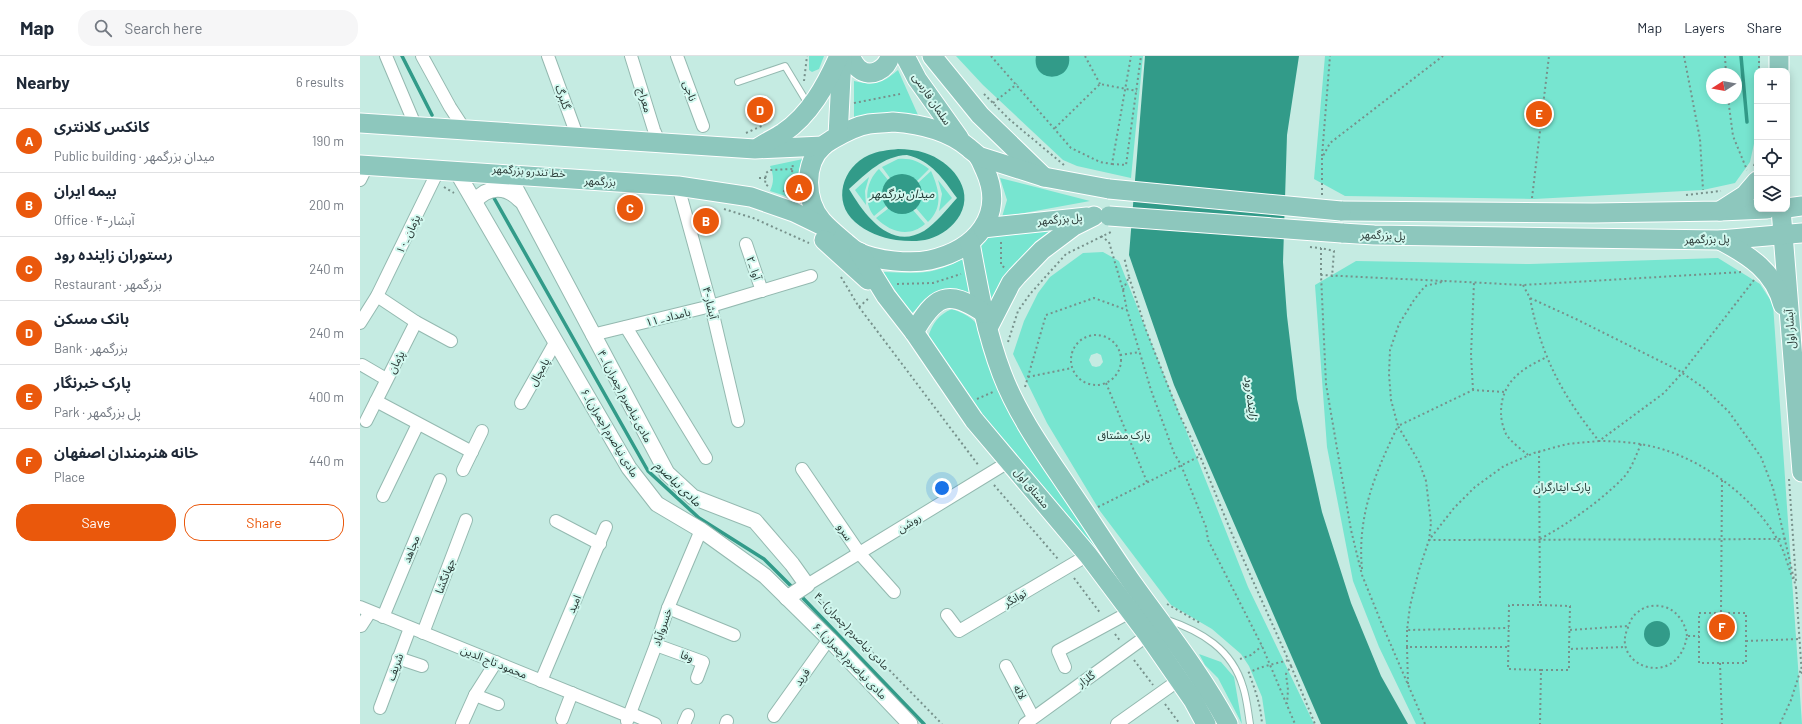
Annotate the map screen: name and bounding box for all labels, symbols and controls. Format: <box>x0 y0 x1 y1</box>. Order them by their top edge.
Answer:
search box <box>78 10 358 46</box>
text: Map <box>20 16 54 39</box>
icon: search <box>92 17 114 39</box>
text: Search here <box>124 19 202 37</box>
text: Map <box>1637 19 1662 36</box>
text: Layers <box>1684 19 1725 36</box>
text: Share <box>1747 19 1782 36</box>
north arrow <box>1706 68 1742 104</box>
map controls <box>1754 68 1790 212</box>
button: + <box>1754 68 1790 104</box>
street label: سلمان فارسی <box>909 70 955 128</box>
text: Nearby <box>16 72 70 92</box>
text: 6 results <box>296 74 344 90</box>
street label: ناجی <box>680 79 700 103</box>
street label: گلبرگ <box>552 83 574 112</box>
street label: معراج <box>634 86 655 115</box>
pin: D <box>747 95 773 125</box>
pin: E <box>1526 99 1552 129</box>
button: − <box>1754 104 1790 140</box>
text: کانکس کلانتری <box>54 117 150 135</box>
text: A <box>25 133 33 149</box>
text: 190 m <box>312 133 344 149</box>
button: locate <box>1754 140 1790 176</box>
text: Public building · میدان بزرگمهر <box>54 148 215 164</box>
street label: خط تندرو بزرگمهر <box>491 161 567 181</box>
street label: بزرگمهر <box>583 173 616 189</box>
pin: A <box>786 173 812 203</box>
button: layers <box>1754 176 1790 212</box>
text: بیمه ایران <box>54 181 117 199</box>
water label: میدان بزرگمهر <box>868 186 935 201</box>
pin: C <box>617 193 643 223</box>
text: B <box>25 197 33 213</box>
text: 200 m <box>309 197 344 213</box>
pin: B <box>693 206 719 236</box>
street label: پل بزرگمهر <box>1036 210 1083 229</box>
text: Office · ۴-آبشار <box>54 212 135 228</box>
street label: ۱۰_پژمان <box>393 212 424 256</box>
street label: پل بزرگمهر <box>1359 227 1406 244</box>
street label: پل بزرگمهر <box>1683 232 1730 247</box>
text: رستوران زاینده رود <box>54 245 173 263</box>
street label: ۲_ آوا <box>743 254 765 282</box>
text: C <box>25 261 33 277</box>
text: 240 m <box>309 261 344 277</box>
text: Restaurant · بزرگمهر <box>54 276 162 292</box>
street label: ۴-آبشار <box>699 285 721 321</box>
street label: ۱۱ _بامداد <box>644 305 692 329</box>
street label: آبشار اول <box>1782 308 1798 349</box>
text: بانک مسکن <box>54 309 129 327</box>
text: D <box>25 325 33 341</box>
text: 240 m <box>309 325 344 341</box>
text: Bank · بزرگمهر <box>54 340 128 356</box>
street label: ۴_ مادی نیاصرم (چمران) <box>594 347 655 445</box>
street label: پژمان <box>384 348 409 376</box>
street label: پامچال <box>526 355 553 389</box>
text: پارک خبرنگار <box>54 373 131 391</box>
water label: زاینده رود <box>1241 375 1262 421</box>
street label: ۶_مادی نیاصرم (چمران) <box>577 386 642 481</box>
text: E <box>25 389 33 405</box>
text: 400 m <box>309 389 344 405</box>
text: Park · پل بزرگمهر <box>54 404 141 420</box>
park label: پارک مشتاق <box>1098 428 1150 443</box>
text: خانه هنرمندان اصفهان <box>54 443 198 461</box>
text: F <box>25 453 33 469</box>
text: 440 m <box>309 453 344 469</box>
water label: مادی نیاصرم <box>650 457 705 511</box>
street label: مشتاق اول <box>1011 465 1053 511</box>
text: Place <box>54 469 85 485</box>
your location <box>932 478 952 498</box>
park label: پارک ایثارگران <box>1533 480 1591 495</box>
button: Save <box>16 504 176 541</box>
button: Share <box>184 504 344 541</box>
street label: روشن <box>894 510 924 536</box>
street label: سرو <box>834 521 856 544</box>
street label: مجاهد <box>399 533 423 565</box>
street label: جهانگشا <box>432 556 458 595</box>
street label: توانگر <box>1000 586 1029 611</box>
street label: ۴_ مادی نیاصرم (چمران) <box>810 589 893 674</box>
street label: امید <box>564 593 584 615</box>
street label: خسروآباد <box>649 606 675 648</box>
pin: F <box>1709 612 1735 642</box>
street label: ۶_مادی نیاصرم (چمران) <box>809 620 890 703</box>
street label: محمود تاج الدین <box>458 642 529 683</box>
street label: وفا <box>678 647 696 665</box>
street label: شریف <box>384 651 407 683</box>
street label: فرید <box>791 666 813 688</box>
street label: گلزار <box>1074 668 1098 691</box>
street label: لاله <box>1011 682 1030 701</box>

